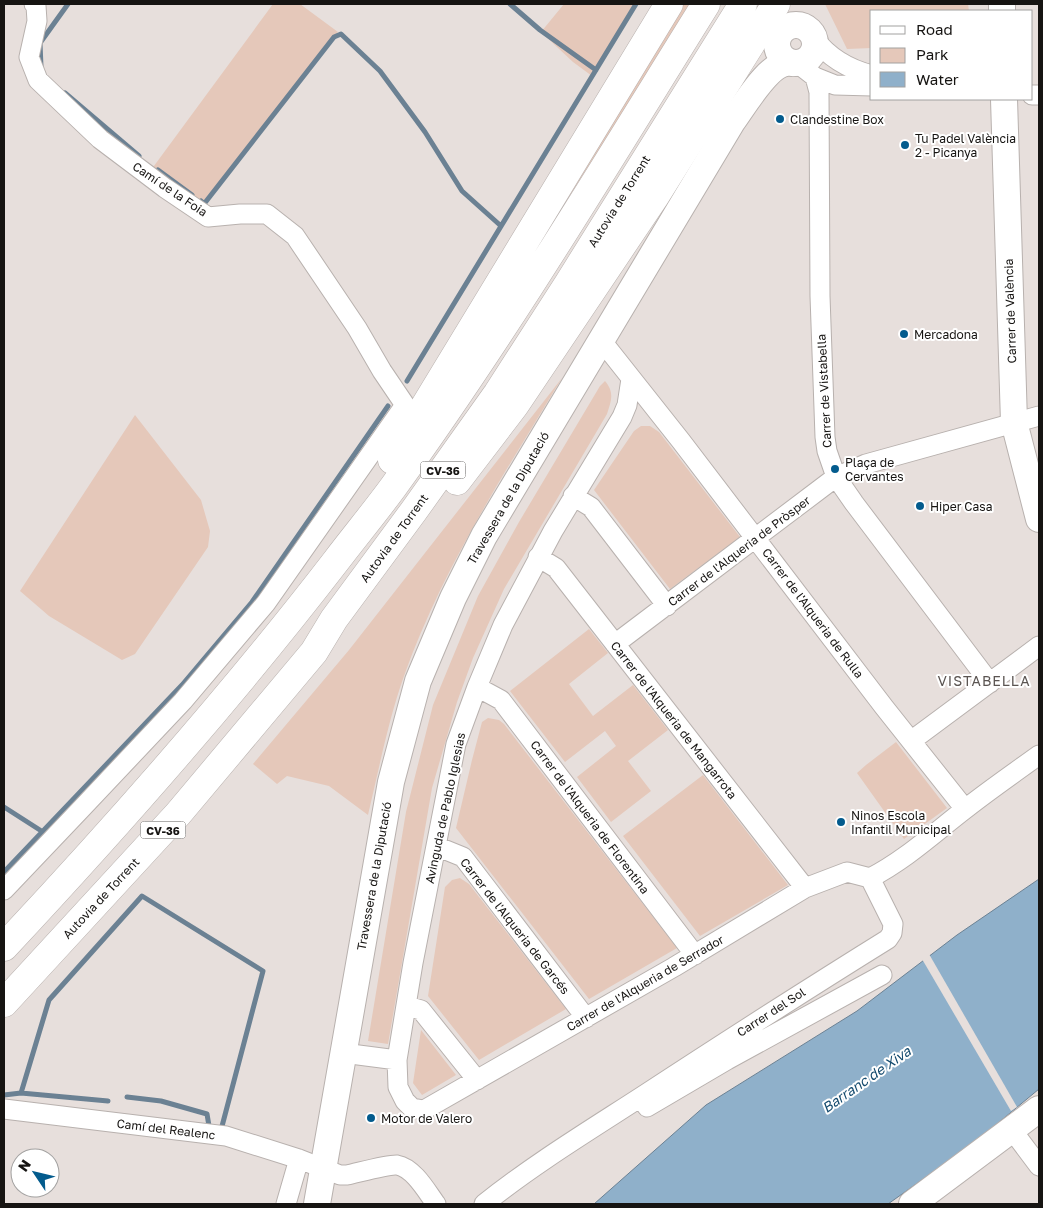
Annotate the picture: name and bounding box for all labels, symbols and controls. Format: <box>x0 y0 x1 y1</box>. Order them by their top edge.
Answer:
legend <box>870 10 1033 100</box>
text: Road <box>916 20 953 38</box>
text: Park <box>916 45 949 63</box>
text: Water <box>916 70 959 88</box>
place label: Clandestine Box <box>790 112 884 127</box>
marker: Clandestine Box <box>774 113 786 125</box>
place label: Tu Padel València 2 - Picanya <box>915 131 1016 160</box>
marker: Tu Padel València 2 - Picanya <box>899 139 911 151</box>
street label: Autovia de Torrent <box>585 152 653 250</box>
street label: Camí de la Foia <box>130 158 210 220</box>
street label: Carrer de València <box>1001 258 1019 364</box>
place label: Mercadona <box>914 327 978 342</box>
marker: Mercadona <box>898 328 910 340</box>
street label: Carrer de Vistabella <box>814 334 834 448</box>
street label: Travessera de la Diputació <box>464 429 552 567</box>
place label: Plaça de Cervantes <box>845 455 904 484</box>
road number: CV-36 <box>420 462 466 478</box>
marker: Plaça de Cervantes <box>829 463 841 475</box>
street label: Autovia de Torrent <box>357 491 431 585</box>
street label: Carrer de l'Alqueria de Pròsper <box>665 492 813 609</box>
place label: Hiper Casa <box>930 499 992 514</box>
marker: Hiper Casa <box>914 500 926 512</box>
street label: Carrer de l'Alqueria de Rulla <box>759 545 867 681</box>
street label: Carrer de l'Alqueria de Mangarrota <box>608 638 740 802</box>
district label: VISTABELLA <box>937 672 1031 689</box>
street label: Avinguda de Pablo Iglesias <box>422 731 468 885</box>
street label: Carrer de l'Alqueria de Florentina <box>527 737 653 897</box>
street label: Travessera de la Diputació <box>354 800 394 952</box>
place label: Ninos Escola Infantil Municipal <box>851 808 951 837</box>
marker: Ninos Escola Infantil Municipal <box>835 816 847 828</box>
road number: CV-36 <box>140 822 186 838</box>
street label: Autovia de Torrent <box>59 854 143 942</box>
street label: Carrer de l'Alqueria de Garcés <box>457 855 573 997</box>
street label: Carrer de l'Alqueria de Serrador <box>564 932 727 1034</box>
street label: Carrer del Sol <box>734 984 808 1040</box>
water label: Barranc de Xiva <box>818 1042 914 1116</box>
place label: Motor de Valero <box>381 1111 472 1126</box>
marker: Motor de Valero <box>365 1112 377 1124</box>
street label: Camí del Realenc <box>116 1116 217 1143</box>
north arrow <box>10 1148 60 1198</box>
text: N <box>14 1156 34 1174</box>

